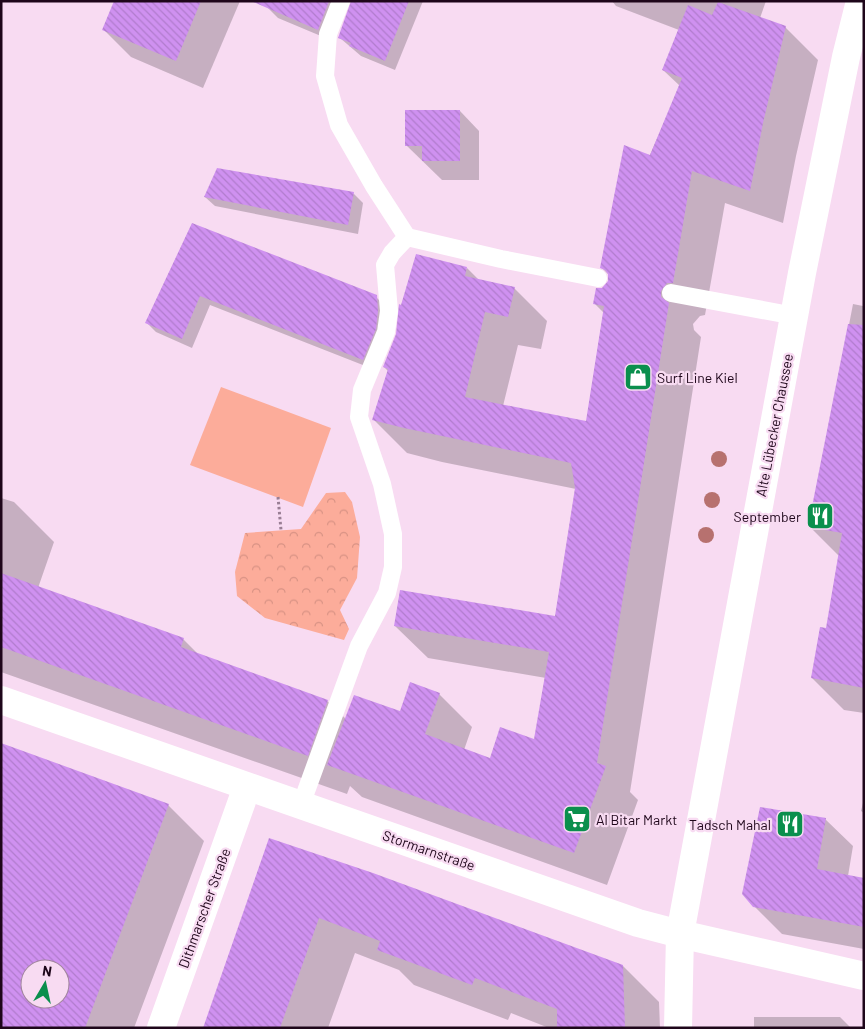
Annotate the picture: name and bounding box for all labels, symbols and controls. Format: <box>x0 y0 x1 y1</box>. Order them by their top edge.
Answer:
street label: Alte Lübecker Chaussee <box>752 352 796 498</box>
shop icon: Surf Line Kiel <box>623 362 653 392</box>
place label: Surf Line Kiel <box>657 369 738 386</box>
restaurant icon: September <box>805 501 835 531</box>
place label: September <box>734 508 801 525</box>
supermarket icon: Al Bitar Markt <box>562 804 592 834</box>
restaurant icon: Tadsch Mahal <box>775 809 805 839</box>
place label: Al Bitar Markt <box>596 811 677 828</box>
place label: Tadsch Mahal <box>689 816 771 833</box>
street label: Stormarnstraße <box>381 826 477 874</box>
street label: Dithmarscher Straße <box>174 846 234 970</box>
north arrow <box>20 959 70 1009</box>
text: N <box>41 962 53 980</box>

